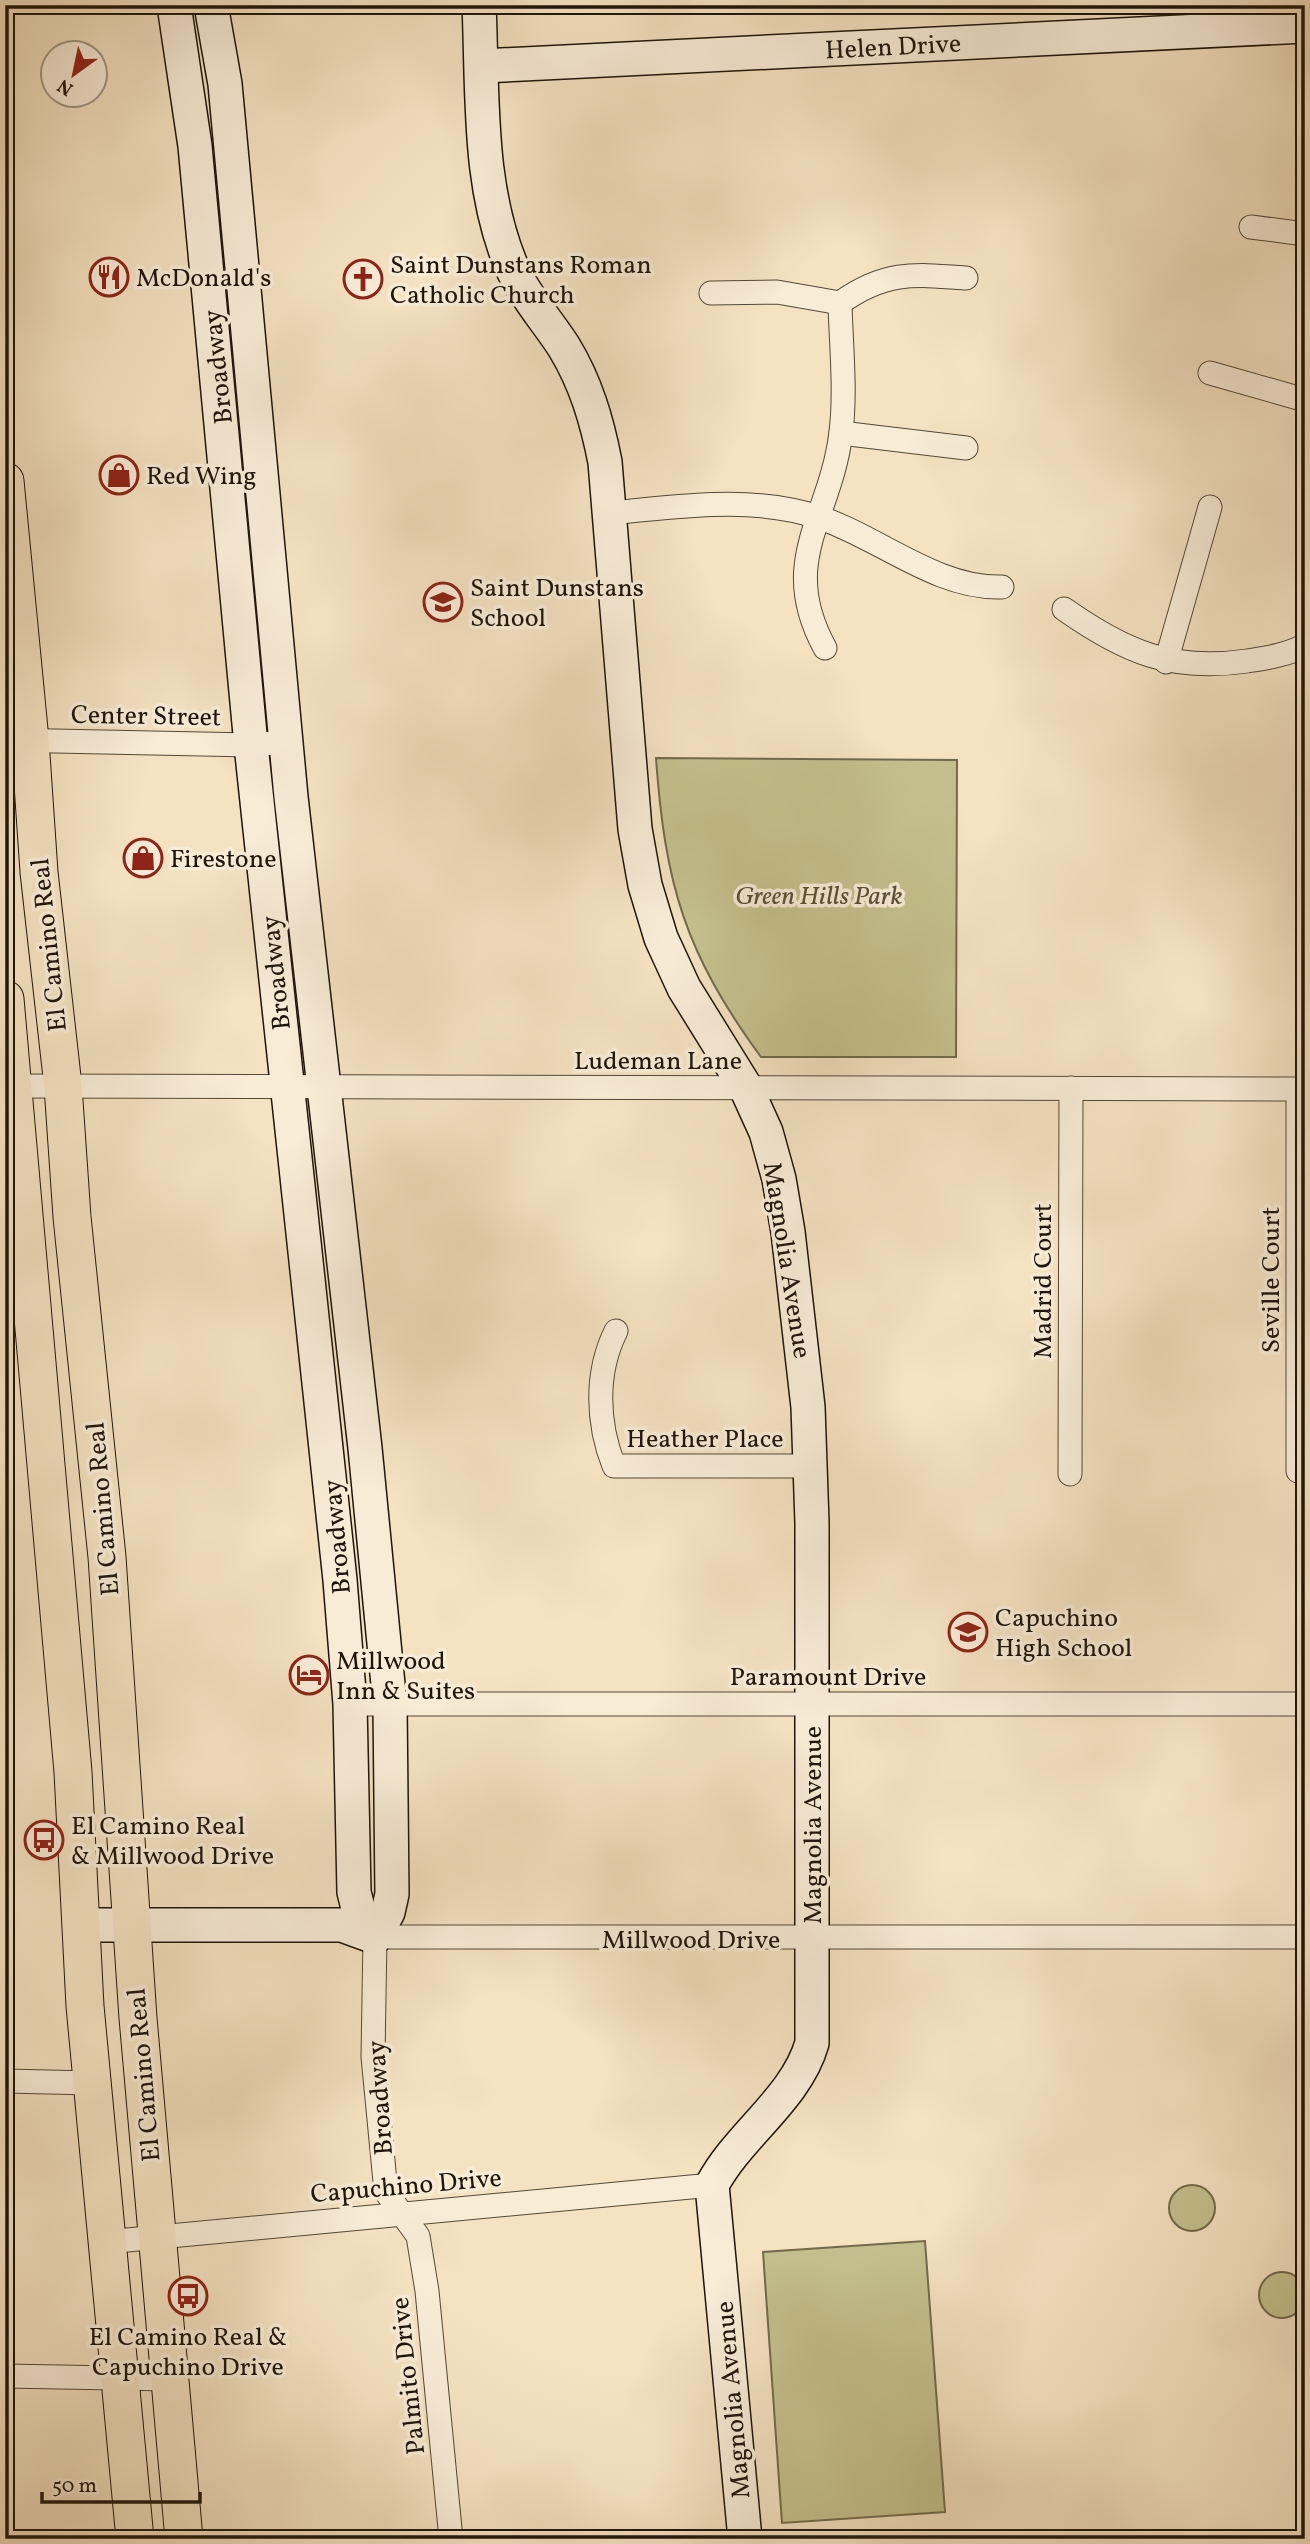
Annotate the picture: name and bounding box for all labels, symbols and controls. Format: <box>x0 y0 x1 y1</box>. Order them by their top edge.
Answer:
street label: Helen Drive <box>824 26 962 70</box>
north arrow <box>38 38 108 108</box>
text: N <box>53 72 79 101</box>
place label: Saint Dunstans Roman Catholic Church <box>390 248 652 314</box>
restaurant icon: McDonald's <box>88 256 130 298</box>
church icon: Saint Dunstans Roman Catholic Church <box>342 258 384 300</box>
place label: McDonald's <box>136 261 271 297</box>
street label: Broadway <box>195 308 243 426</box>
shop icon: Red Wing <box>98 454 140 496</box>
place label: Red Wing <box>146 459 257 495</box>
place label: Saint Dunstans School <box>470 571 644 637</box>
school or university icon: Saint Dunstans School <box>422 581 464 623</box>
street label: Center Street <box>71 698 221 736</box>
shop icon: Firestone <box>122 837 164 879</box>
place label: Firestone <box>170 842 277 878</box>
street label: El Camino Real <box>23 856 77 1033</box>
park label: Green Hills Park <box>735 879 903 915</box>
street label: Broadway <box>253 914 301 1032</box>
street label: Ludeman Lane <box>574 1044 742 1080</box>
street label: Magnolia Avenue <box>753 1160 819 1361</box>
street label: Madrid Court <box>1026 1203 1062 1359</box>
street label: Seville Court <box>1254 1207 1290 1353</box>
street label: El Camino Real <box>78 1420 130 1597</box>
street label: Heather Place <box>626 1422 784 1458</box>
street label: Broadway <box>315 1478 361 1596</box>
place label: Capuchino High School <box>995 1601 1132 1667</box>
school or university icon: Capuchino High School <box>947 1611 989 1653</box>
place label: Millwood Inn & Suites <box>336 1644 475 1710</box>
hotel icon: Millwood Inn & Suites <box>288 1654 330 1696</box>
street label: Paramount Drive <box>730 1660 926 1696</box>
street label: Magnolia Avenue <box>796 1726 832 1924</box>
place label: El Camino Real & Millwood Drive <box>71 1809 274 1875</box>
bus stop icon: El Camino Real & Millwood Drive <box>23 1819 65 1861</box>
street label: Millwood Drive <box>602 1923 780 1959</box>
street label: El Camino Real <box>119 1986 171 2163</box>
street label: Broadway <box>359 2039 403 2156</box>
street label: Capuchino Drive <box>309 2161 503 2213</box>
bus stop icon: El Camino Real & Capuchino Drive <box>167 2275 209 2317</box>
street label: Palmito Drive <box>383 2295 435 2456</box>
street label: Magnolia Avenue <box>707 2299 761 2500</box>
place label: El Camino Real & Capuchino Drive <box>89 2320 287 2386</box>
scale bar <box>42 2460 200 2504</box>
text: 50 m <box>52 2472 97 2501</box>

